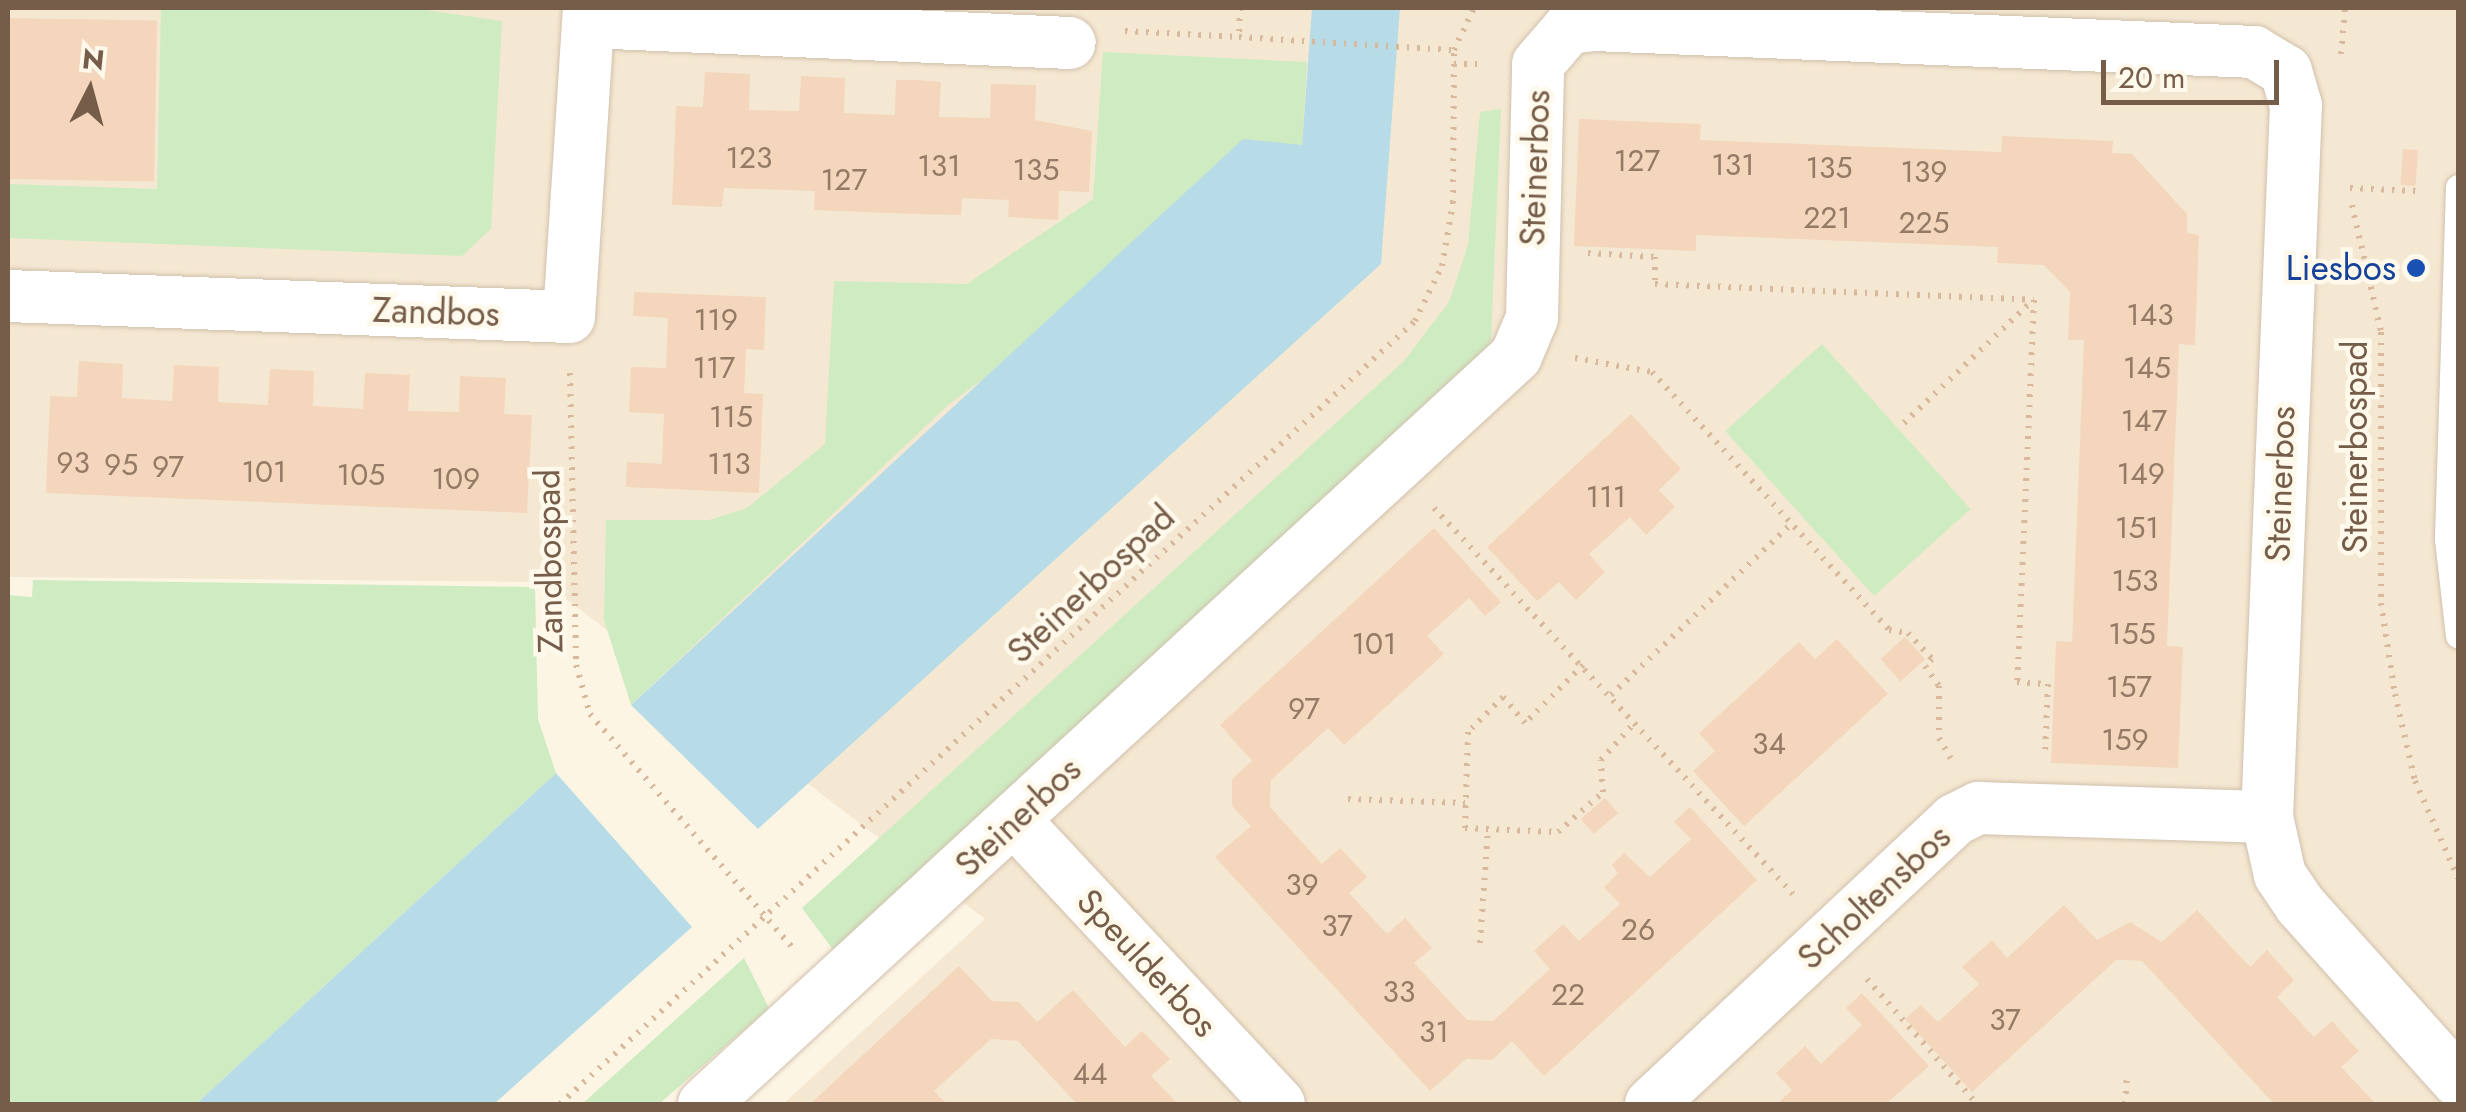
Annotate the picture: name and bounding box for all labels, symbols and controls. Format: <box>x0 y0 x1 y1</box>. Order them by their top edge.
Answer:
text: N <box>80 38 106 81</box>
north arrow <box>40 40 140 140</box>
scale bar <box>2106 40 2284 102</box>
text: 20 m <box>2118 56 2185 99</box>
street label: Steinerbos <box>1511 89 1559 247</box>
house number: 123 <box>726 140 772 176</box>
house number: 127 <box>1614 143 1660 179</box>
house number: 131 <box>1711 147 1755 183</box>
house number: 131 <box>917 148 961 184</box>
house number: 135 <box>1806 150 1852 186</box>
house number: 135 <box>1013 152 1059 188</box>
house number: 139 <box>1900 154 1948 190</box>
house number: 127 <box>821 162 867 198</box>
house number: 221 <box>1803 200 1851 236</box>
house number: 225 <box>1898 205 1950 241</box>
place label: Liesbos <box>2286 247 2396 289</box>
marker: Liesbos <box>2405 257 2427 279</box>
street label: Zandbos <box>372 289 500 335</box>
house number: 143 <box>2126 297 2174 333</box>
house number: 119 <box>694 302 738 338</box>
street label: Steinerbospad <box>2334 340 2376 554</box>
house number: 117 <box>693 350 735 386</box>
house number: 145 <box>2123 350 2171 386</box>
house number: 115 <box>709 399 753 435</box>
house number: 147 <box>2121 403 2167 439</box>
street label: Steinerbos <box>2256 405 2304 563</box>
house number: 93 <box>56 445 90 481</box>
house number: 113 <box>707 446 751 482</box>
house number: 95 <box>104 447 138 483</box>
house number: 97 <box>152 449 184 485</box>
house number: 101 <box>242 454 286 490</box>
house number: 149 <box>2117 456 2165 492</box>
house number: 105 <box>337 457 385 493</box>
house number: 109 <box>432 461 480 497</box>
street label: Zandbospad <box>526 469 572 653</box>
house number: 111 <box>1586 479 1626 515</box>
street label: Steinerbospad <box>999 496 1183 672</box>
house number: 151 <box>2115 510 2159 546</box>
house number: 153 <box>2112 563 2158 599</box>
house number: 155 <box>2108 616 2156 652</box>
house number: 101 <box>1352 626 1396 662</box>
house number: 157 <box>2106 669 2152 705</box>
house number: 97 <box>1288 691 1320 727</box>
house number: 159 <box>2101 722 2149 758</box>
house number: 34 <box>1752 726 1786 762</box>
street label: Steinerbos <box>947 748 1089 886</box>
street label: Scholtensbos <box>1789 816 1959 978</box>
house number: 39 <box>1285 867 1319 903</box>
street label: Speulderbos <box>1068 880 1226 1046</box>
house number: 37 <box>1321 908 1353 944</box>
house number: 26 <box>1621 912 1655 948</box>
house number: 33 <box>1383 974 1415 1010</box>
house number: 22 <box>1551 977 1585 1013</box>
house number: 37 <box>1989 1002 2021 1038</box>
house number: 31 <box>1419 1014 1449 1050</box>
house number: 44 <box>1073 1056 1107 1092</box>

